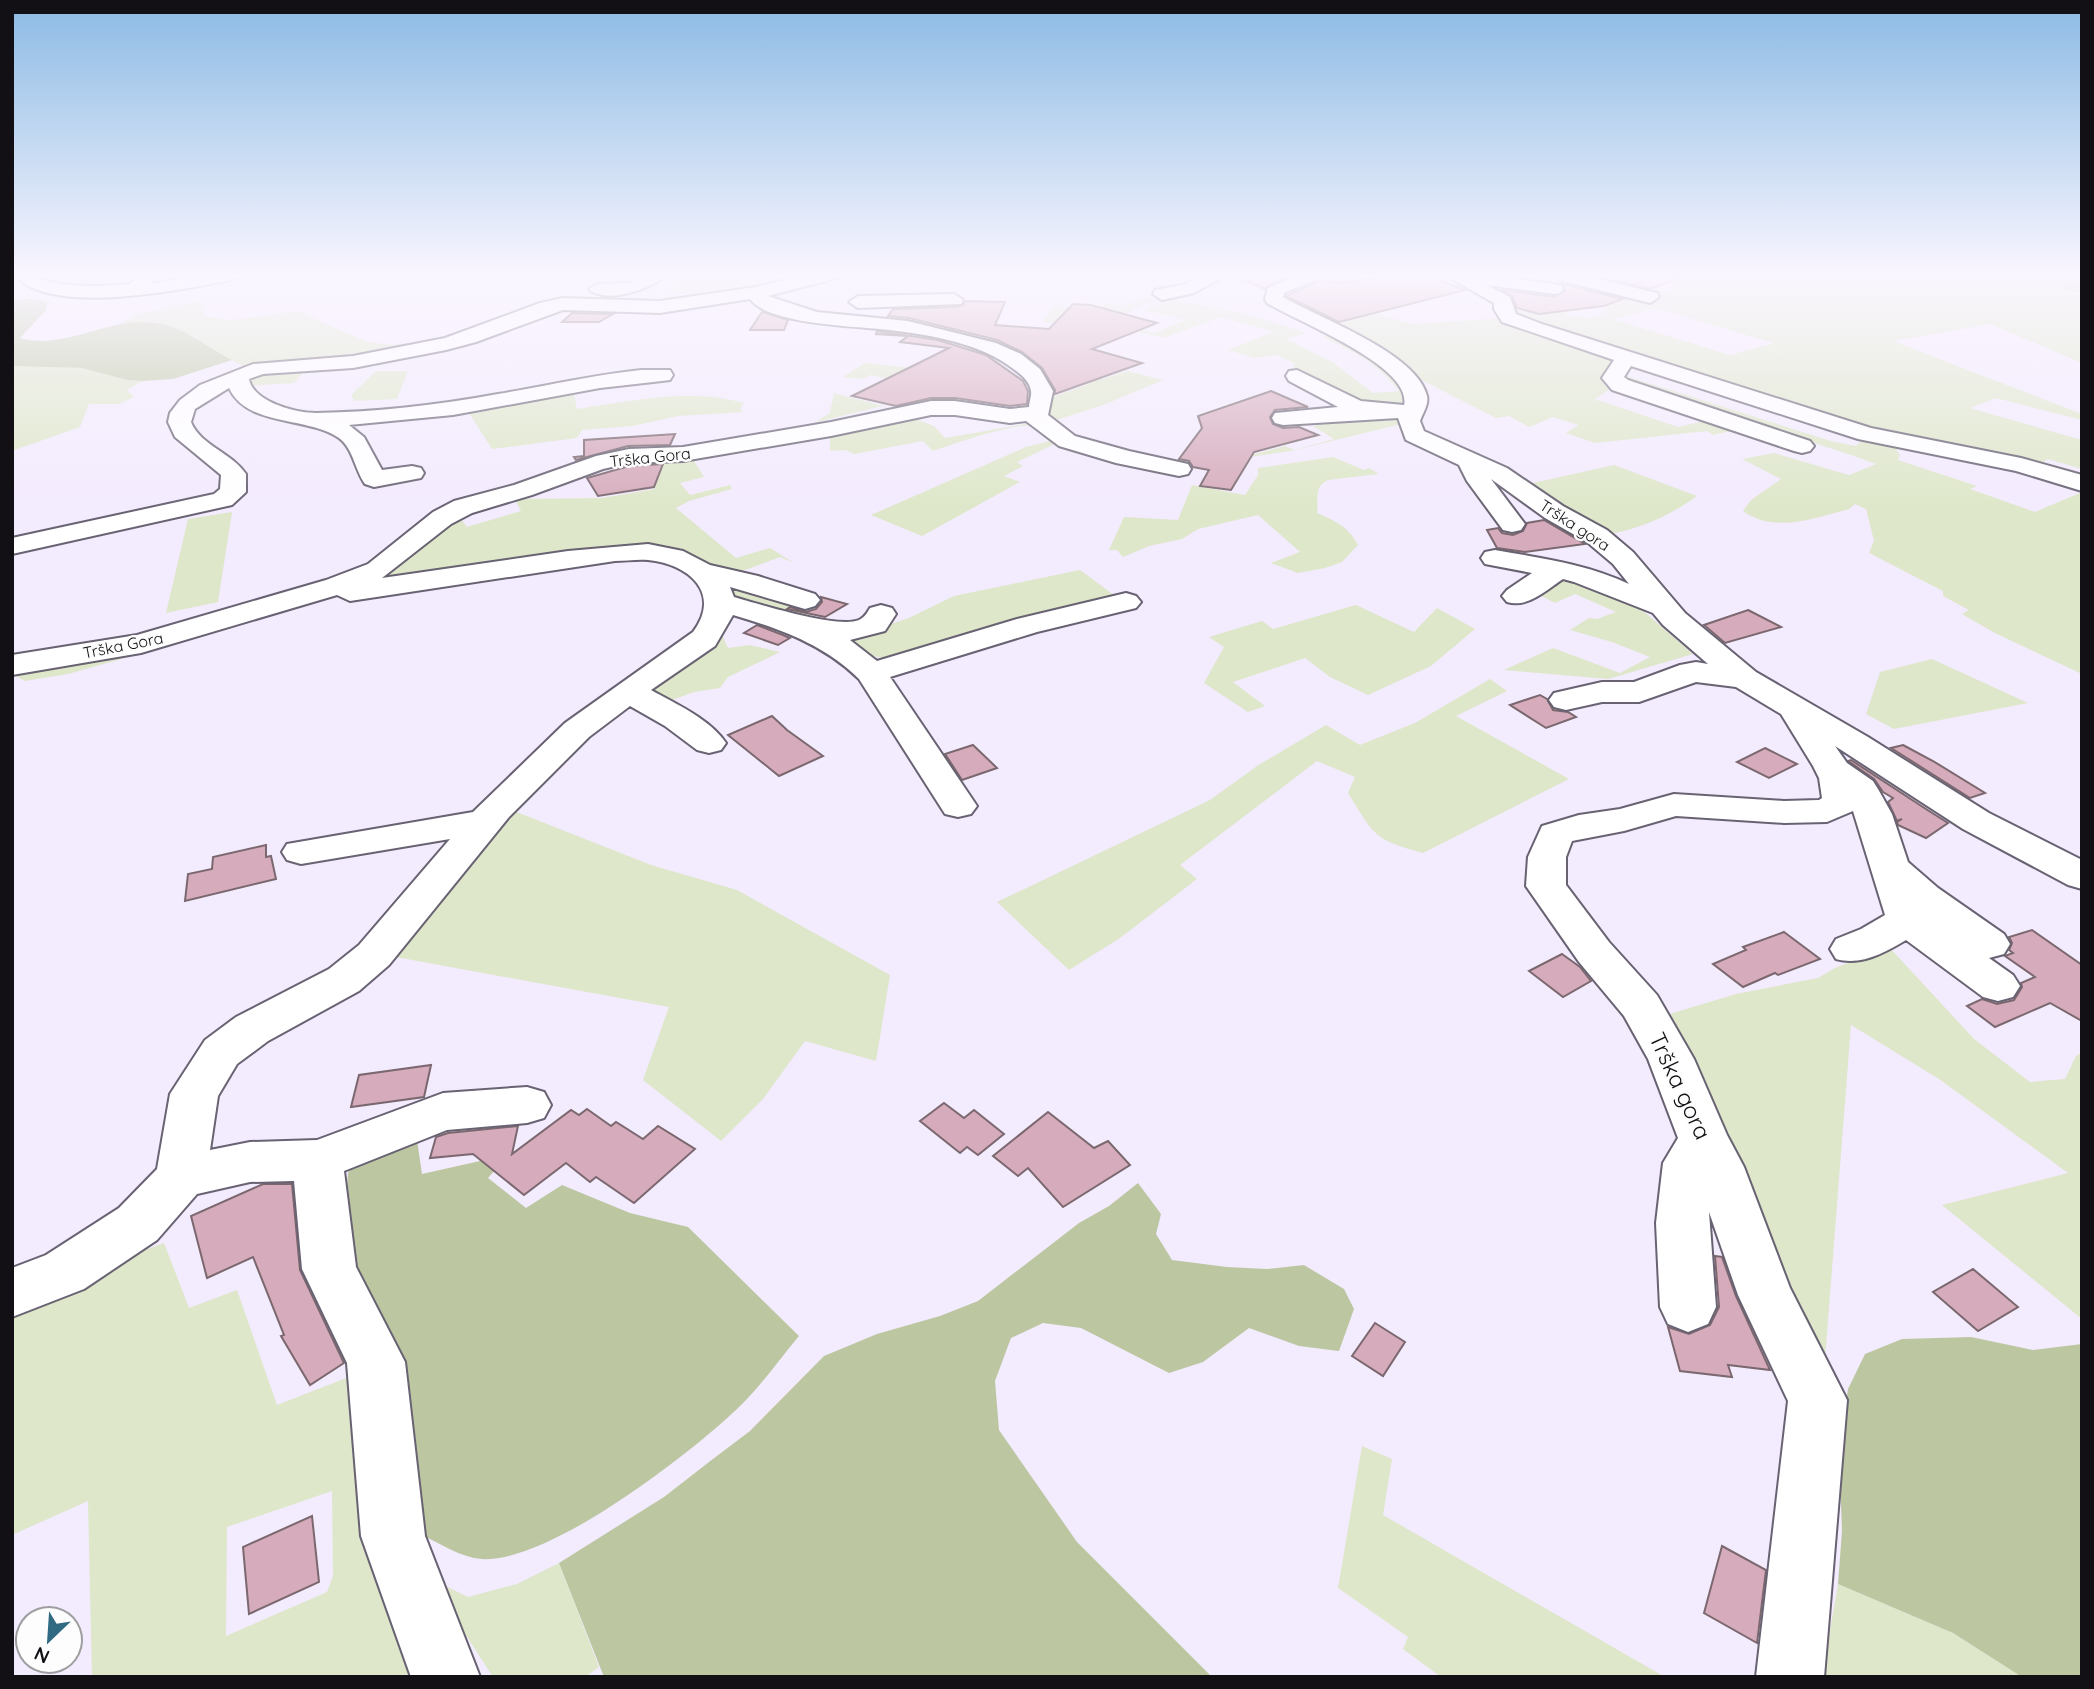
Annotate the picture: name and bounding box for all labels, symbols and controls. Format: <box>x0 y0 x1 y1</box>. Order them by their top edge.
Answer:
street label: Trška Gora <box>608 443 692 471</box>
street label: Trška gora <box>1536 495 1614 555</box>
street label: Trška Gora <box>81 627 165 663</box>
street label: Trška gora <box>1643 1028 1718 1144</box>
north arrow <box>14 1605 84 1675</box>
text: N <box>30 1642 53 1669</box>

